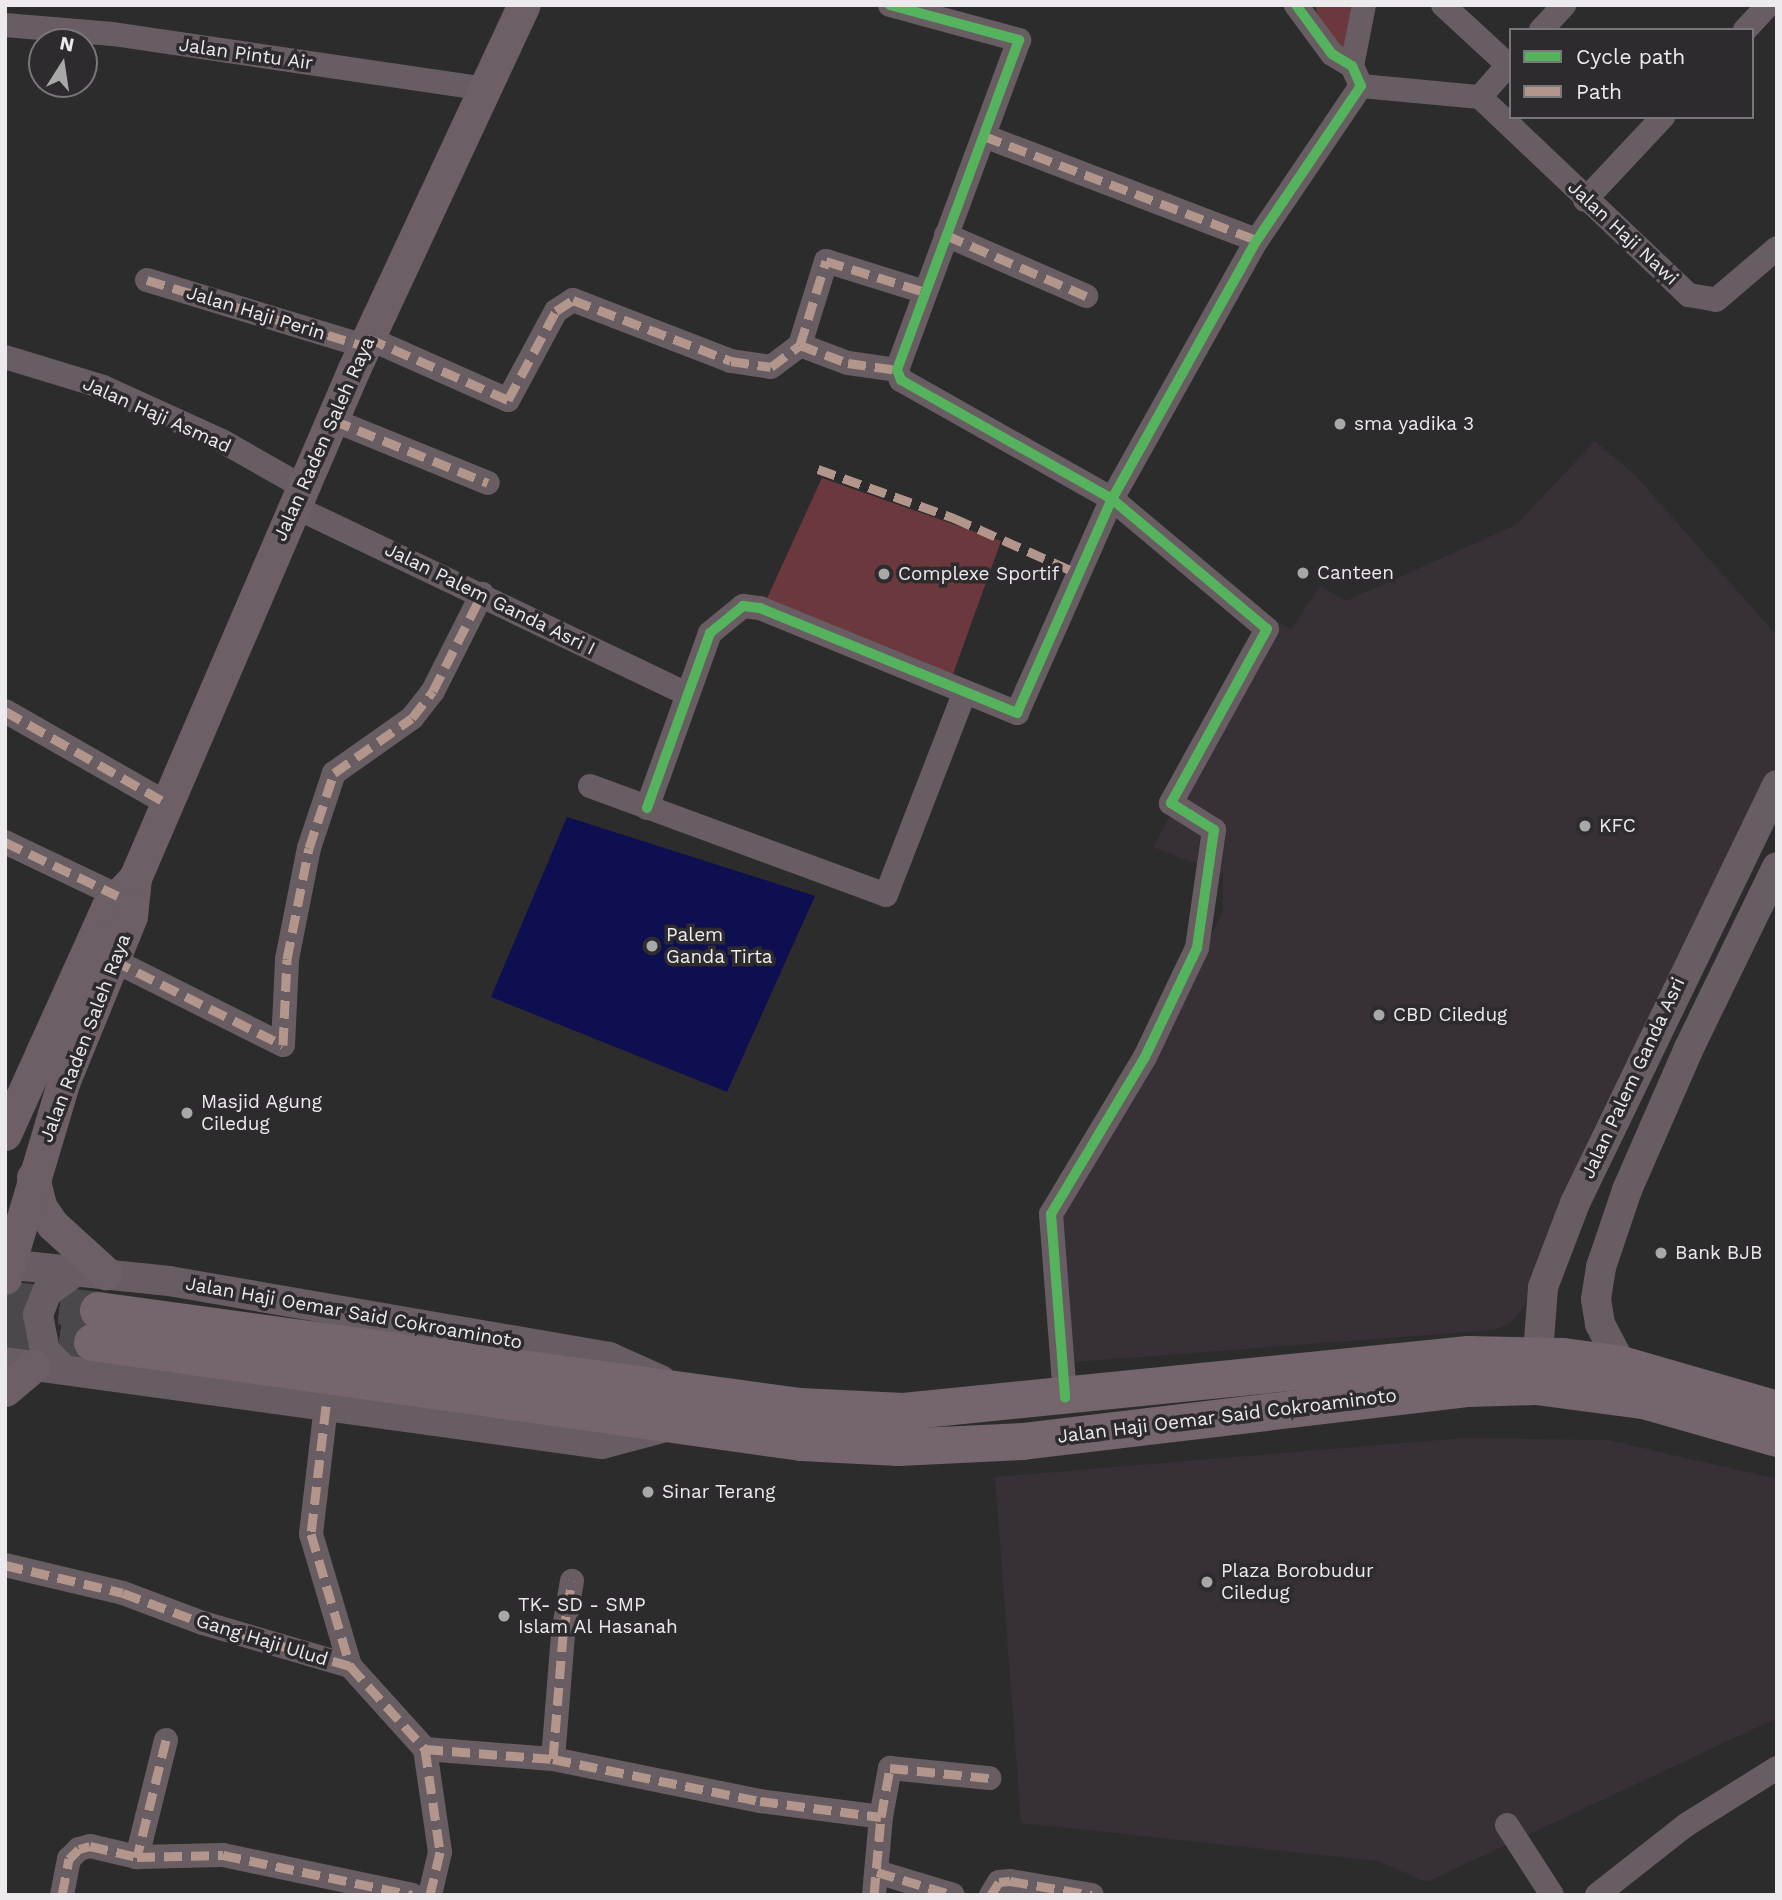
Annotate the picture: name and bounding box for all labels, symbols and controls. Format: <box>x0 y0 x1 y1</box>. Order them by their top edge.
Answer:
north arrow <box>28 28 98 98</box>
legend <box>1509 28 1754 119</box>
text: N <box>58 31 76 57</box>
street label: Jalan Pintu Air <box>177 33 315 75</box>
text: Cycle path <box>1576 44 1685 69</box>
text: Path <box>1576 79 1622 104</box>
street label: Jalan Haji Nawi <box>1563 176 1683 290</box>
street label: Jalan Haji Perin <box>184 281 328 345</box>
street label: Jalan Raden Saleh Raya <box>269 333 379 545</box>
street label: Jalan Haji Asmad <box>79 372 235 458</box>
place label: sma yadika 3 <box>1354 413 1476 435</box>
marker: sma yadika 3 <box>1332 416 1348 432</box>
street label: Jalan Palem Ganda Asri I <box>381 538 599 660</box>
place label: Canteen <box>1317 562 1394 584</box>
place label: Complexe Sportif <box>898 563 1059 585</box>
marker: Canteen <box>1295 565 1311 581</box>
marker: Complexe Sportif <box>876 566 892 582</box>
place label: KFC <box>1599 815 1636 837</box>
marker: KFC <box>1577 818 1593 834</box>
place label: Palem Ganda Tirta <box>666 924 774 968</box>
street label: Jalan Raden Saleh Raya <box>35 931 135 1145</box>
marker: Palem Ganda Tirta <box>644 938 660 954</box>
street label: Jalan Palem Ganda Asri <box>1576 973 1690 1183</box>
place label: CBD Ciledug <box>1393 1004 1507 1026</box>
marker: CBD Ciledug <box>1371 1007 1387 1023</box>
place label: Masjid Agung Ciledug <box>201 1091 323 1135</box>
marker: Masjid Agung Ciledug <box>179 1105 195 1121</box>
place label: Bank BJB <box>1675 1242 1763 1264</box>
marker: Bank BJB <box>1653 1245 1669 1261</box>
street label: Jalan Haji Oemar Said Cokroaminoto <box>184 1272 524 1354</box>
street label: Jalan Haji Oemar Said Cokroaminoto <box>1056 1384 1398 1448</box>
place label: Sinar Terang <box>662 1481 776 1503</box>
marker: Sinar Terang <box>640 1484 656 1500</box>
place label: Plaza Borobudur Ciledug <box>1221 1560 1374 1604</box>
marker: Plaza Borobudur Ciledug <box>1199 1574 1215 1590</box>
place label: TK- SD - SMP Islam Al Hasanah <box>518 1594 679 1638</box>
marker: TK- SD - SMP Islam Al Hasanah <box>496 1608 512 1624</box>
street label: Gang Haji Ulud <box>193 1609 331 1671</box>

